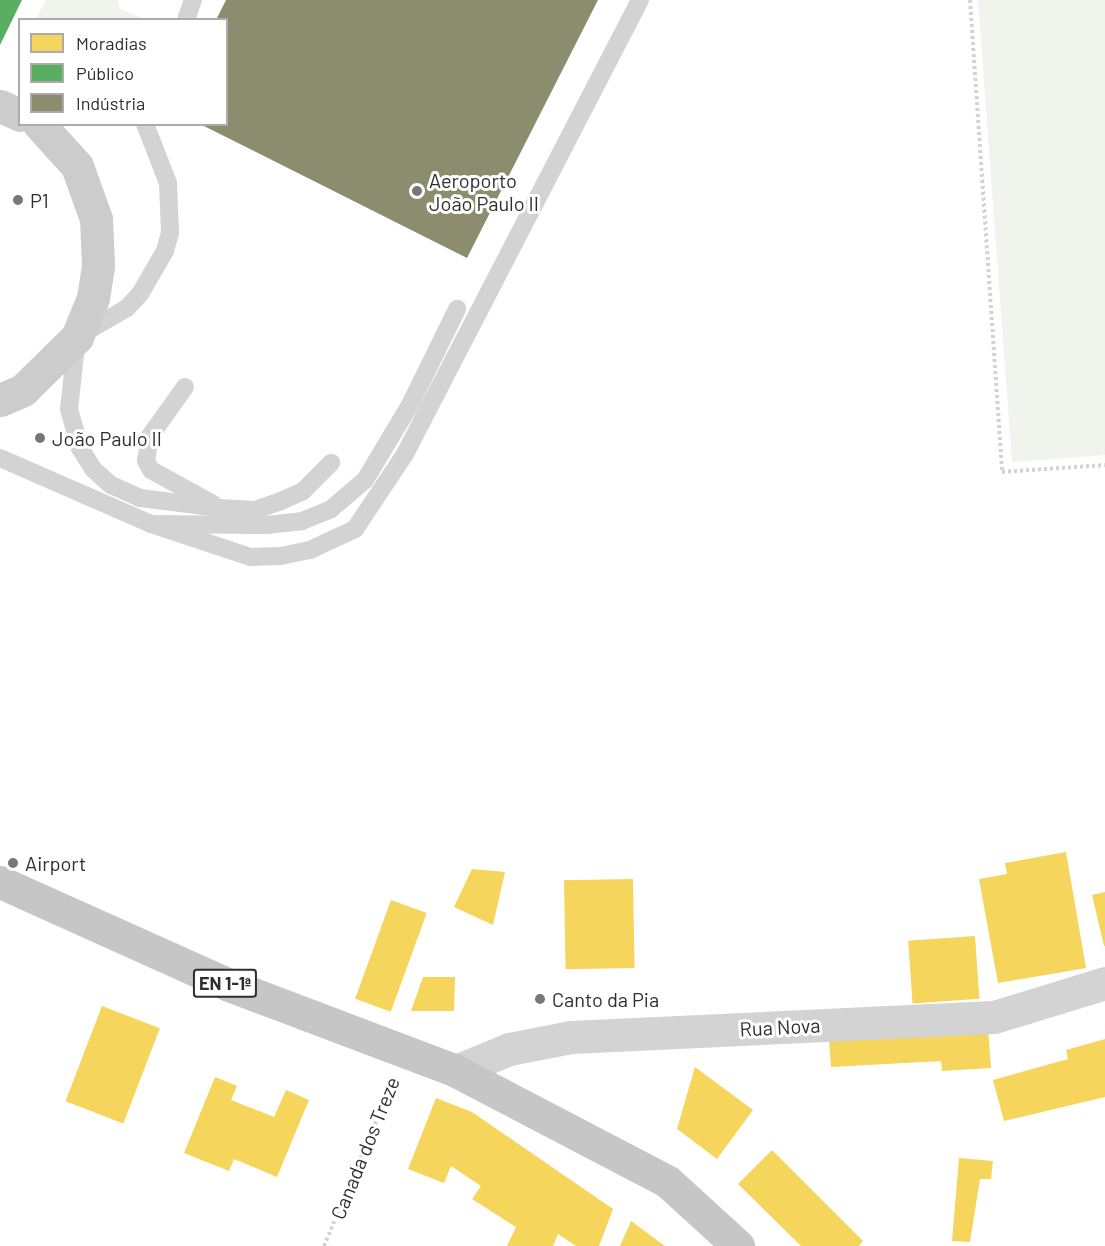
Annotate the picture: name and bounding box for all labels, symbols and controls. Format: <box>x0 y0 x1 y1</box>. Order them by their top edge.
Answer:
legend <box>18 18 228 126</box>
text: Moradias <box>76 32 147 54</box>
text: Público <box>76 62 134 84</box>
text: Indústria <box>76 92 145 114</box>
place label: Aeroporto João Paulo II <box>429 168 539 215</box>
marker: Aeroporto João Paulo II <box>410 184 424 198</box>
place label: P1 <box>30 188 49 212</box>
marker: P1 <box>11 193 25 207</box>
place label: João Paulo II <box>52 426 162 450</box>
marker: João Paulo II <box>33 431 47 445</box>
place label: Airport <box>25 851 86 875</box>
marker: Airport <box>6 856 20 870</box>
road number: EN 1-1ª <box>192 968 258 998</box>
place label: Canto da Pia <box>552 987 659 1011</box>
marker: Canto da Pia <box>533 992 547 1006</box>
street label: Rua Nova <box>739 1013 821 1041</box>
street label: Canada dos Treze <box>325 1073 405 1223</box>

